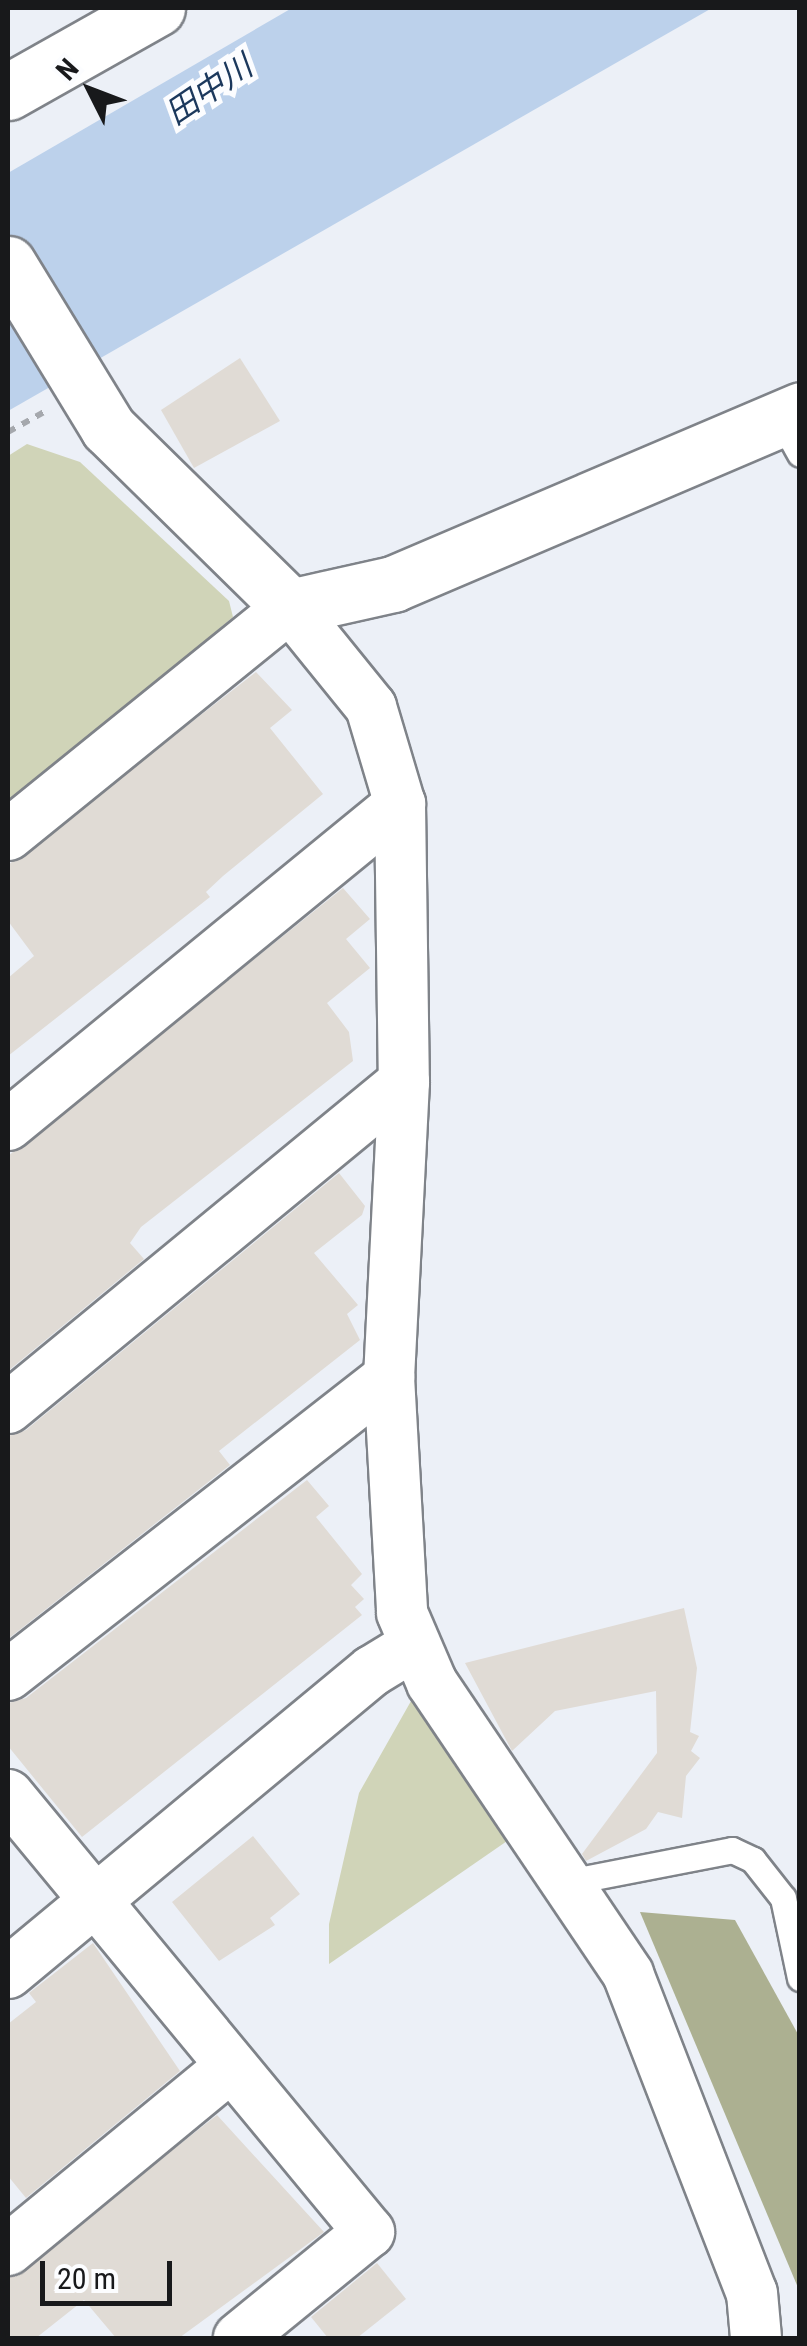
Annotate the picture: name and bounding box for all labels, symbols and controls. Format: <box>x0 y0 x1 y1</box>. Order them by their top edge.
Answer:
north arrow <box>40 40 140 140</box>
water label: 田中川 <box>158 47 260 133</box>
text: N <box>49 52 85 87</box>
scale bar <box>45 2241 178 2303</box>
text: 20 m <box>57 2261 116 2296</box>

